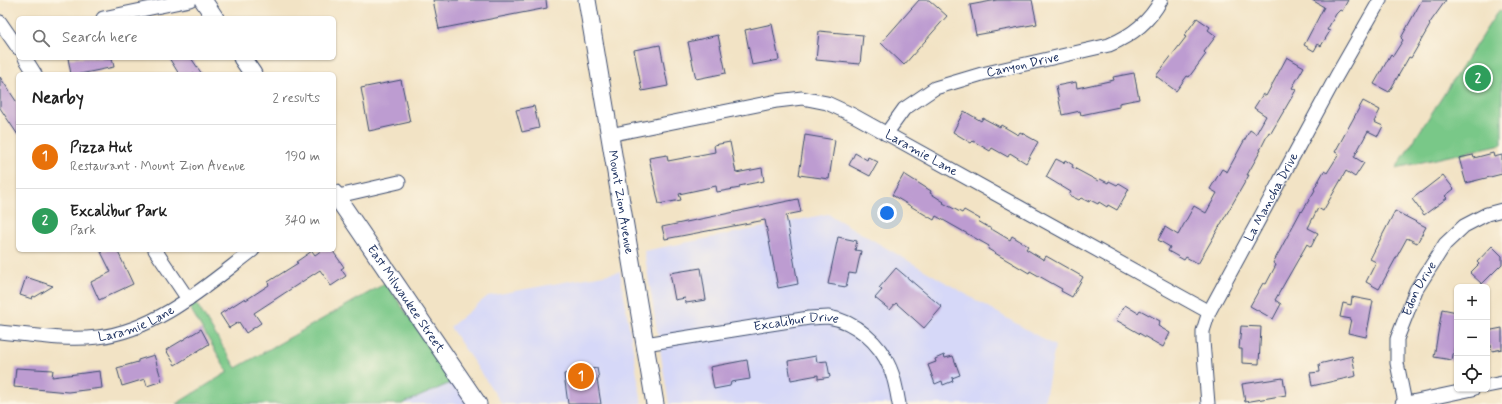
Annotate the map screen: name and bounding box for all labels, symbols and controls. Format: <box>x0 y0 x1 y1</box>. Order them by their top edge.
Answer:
search box <box>16 16 336 60</box>
icon: search <box>30 27 52 49</box>
text: Search here <box>62 28 138 48</box>
street label: Canyon Drive <box>985 48 1061 81</box>
pin: 2 <box>1465 63 1491 93</box>
text: Nearby <box>32 87 84 109</box>
text: 2 results <box>273 90 320 107</box>
street label: Laramie Lane <box>882 126 961 180</box>
text: Pizza Hut <box>70 138 132 158</box>
text: 1 <box>42 148 48 165</box>
text: 190 m <box>285 148 320 165</box>
street label: Mount Zion Avenue <box>604 149 638 255</box>
street label: La Mancha Drive <box>1240 149 1302 244</box>
text: Restaurant · Mount Zion Avenue <box>70 158 245 175</box>
text: Excalibur Park <box>70 202 167 222</box>
your location <box>877 203 897 223</box>
text: 2 <box>42 212 48 229</box>
text: 340 m <box>285 212 320 229</box>
text: Park <box>70 222 96 239</box>
street label: East Milwaukee Street <box>363 241 449 356</box>
street label: Edon Drive <box>1398 258 1441 318</box>
map controls <box>1454 284 1490 392</box>
button: + <box>1454 284 1490 320</box>
street label: Laramie Lane <box>97 301 178 345</box>
street label: Excalibur Drive <box>752 308 841 335</box>
button: − <box>1454 320 1490 356</box>
button: locate <box>1454 356 1490 392</box>
pin: 1 <box>568 361 594 391</box>

